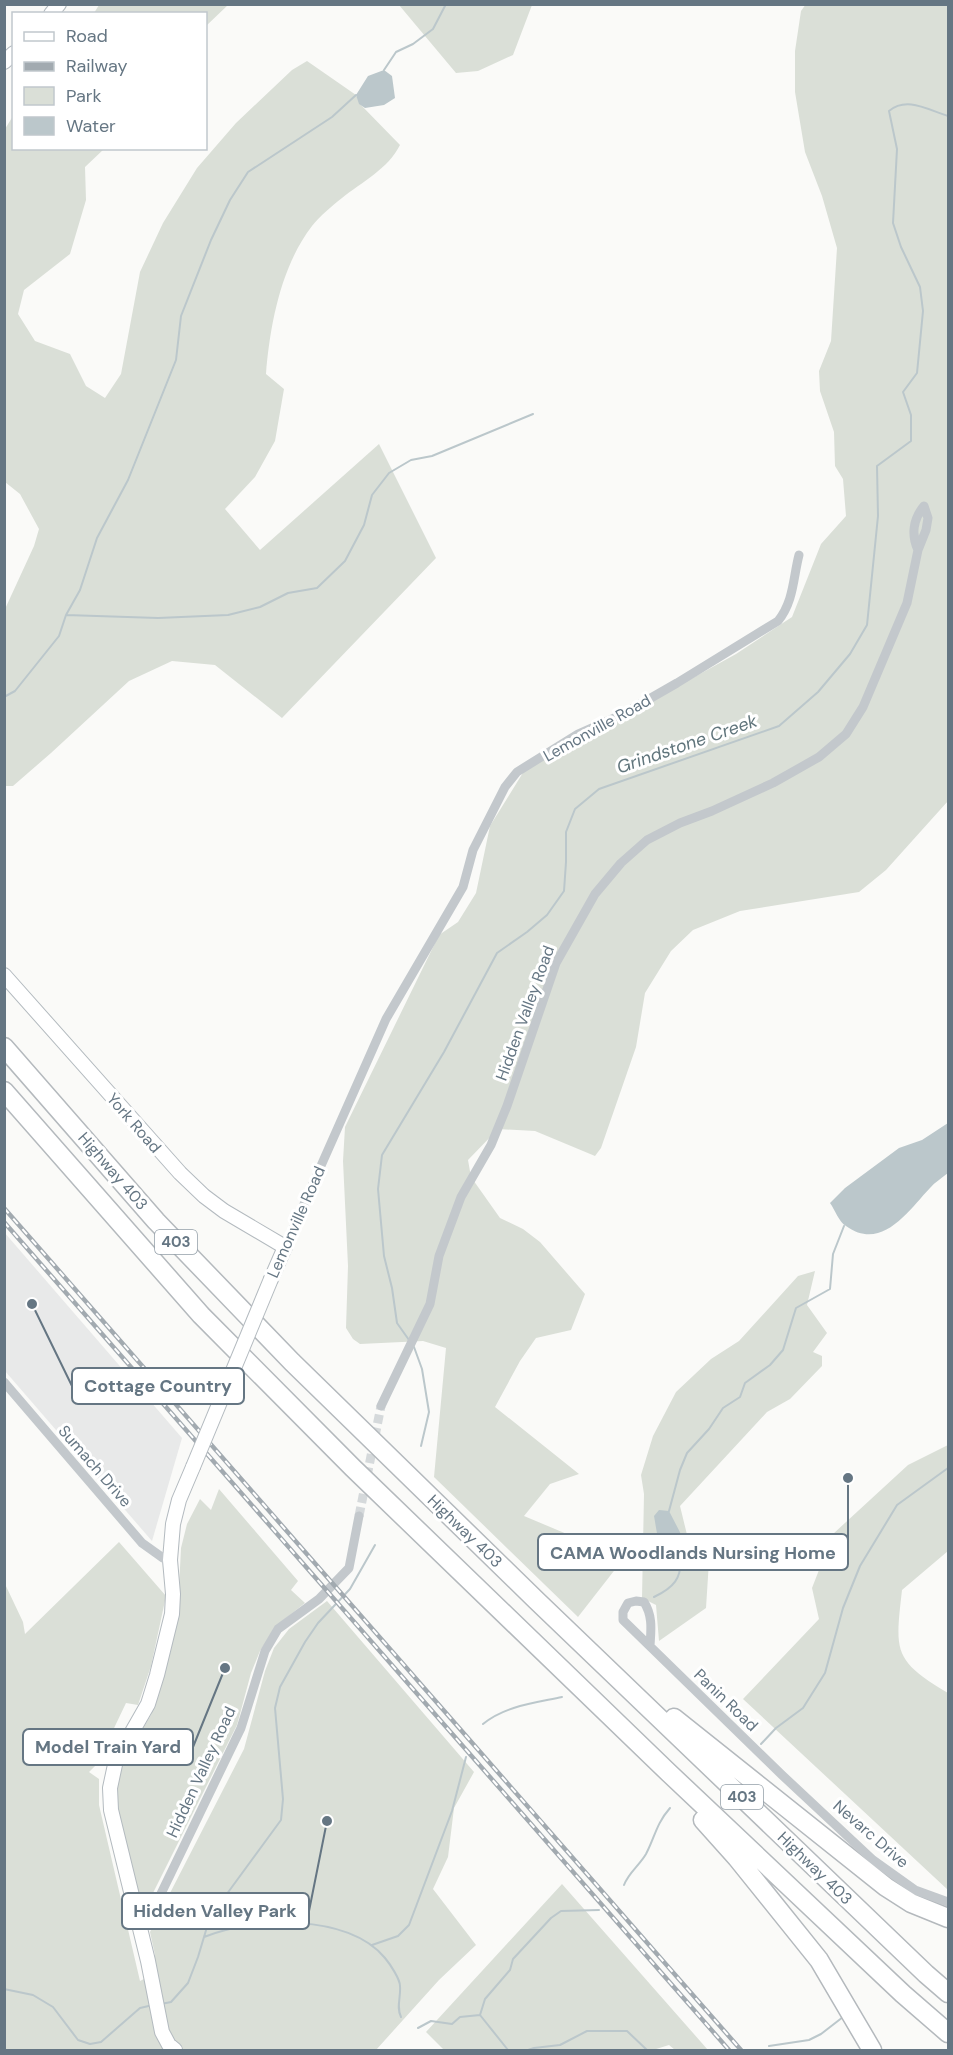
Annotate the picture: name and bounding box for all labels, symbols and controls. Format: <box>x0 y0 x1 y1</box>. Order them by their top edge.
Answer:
legend <box>12 12 207 150</box>
text: Road <box>66 24 108 48</box>
text: Railway <box>66 54 128 78</box>
text: Park <box>66 84 102 108</box>
text: Water <box>66 114 116 138</box>
street label: Lemonville Road <box>539 690 655 766</box>
water label: Grindstone Creek <box>613 708 761 779</box>
street label: Hidden Valley Road <box>491 943 559 1083</box>
street label: York Road <box>102 1089 166 1157</box>
street label: Highway 403 <box>73 1128 153 1214</box>
street label: Lemonville Road <box>262 1163 330 1281</box>
road number: 403 <box>155 1230 197 1254</box>
callout: Cottage Country <box>72 1368 244 1404</box>
text: Cottage Country <box>84 1374 232 1398</box>
street label: Sumach Drive <box>54 1421 136 1511</box>
street label: Highway 403 <box>423 1490 507 1572</box>
callout: CAMA Woodlands Nursing Home <box>538 1534 848 1570</box>
text: CAMA Woodlands Nursing Home <box>550 1541 836 1565</box>
street label: Panin Road <box>689 1664 763 1736</box>
street label: Hidden Valley Road <box>161 1703 241 1841</box>
callout: Model Train Yard <box>23 1729 193 1765</box>
text: Model Train Yard <box>35 1735 181 1759</box>
road number: 403 <box>721 1785 763 1809</box>
street label: Nevarc Drive <box>829 1795 913 1873</box>
street label: Highway 403 <box>773 1827 857 1909</box>
callout: Hidden Valley Park <box>122 1893 309 1929</box>
text: Hidden Valley Park <box>133 1899 297 1923</box>

